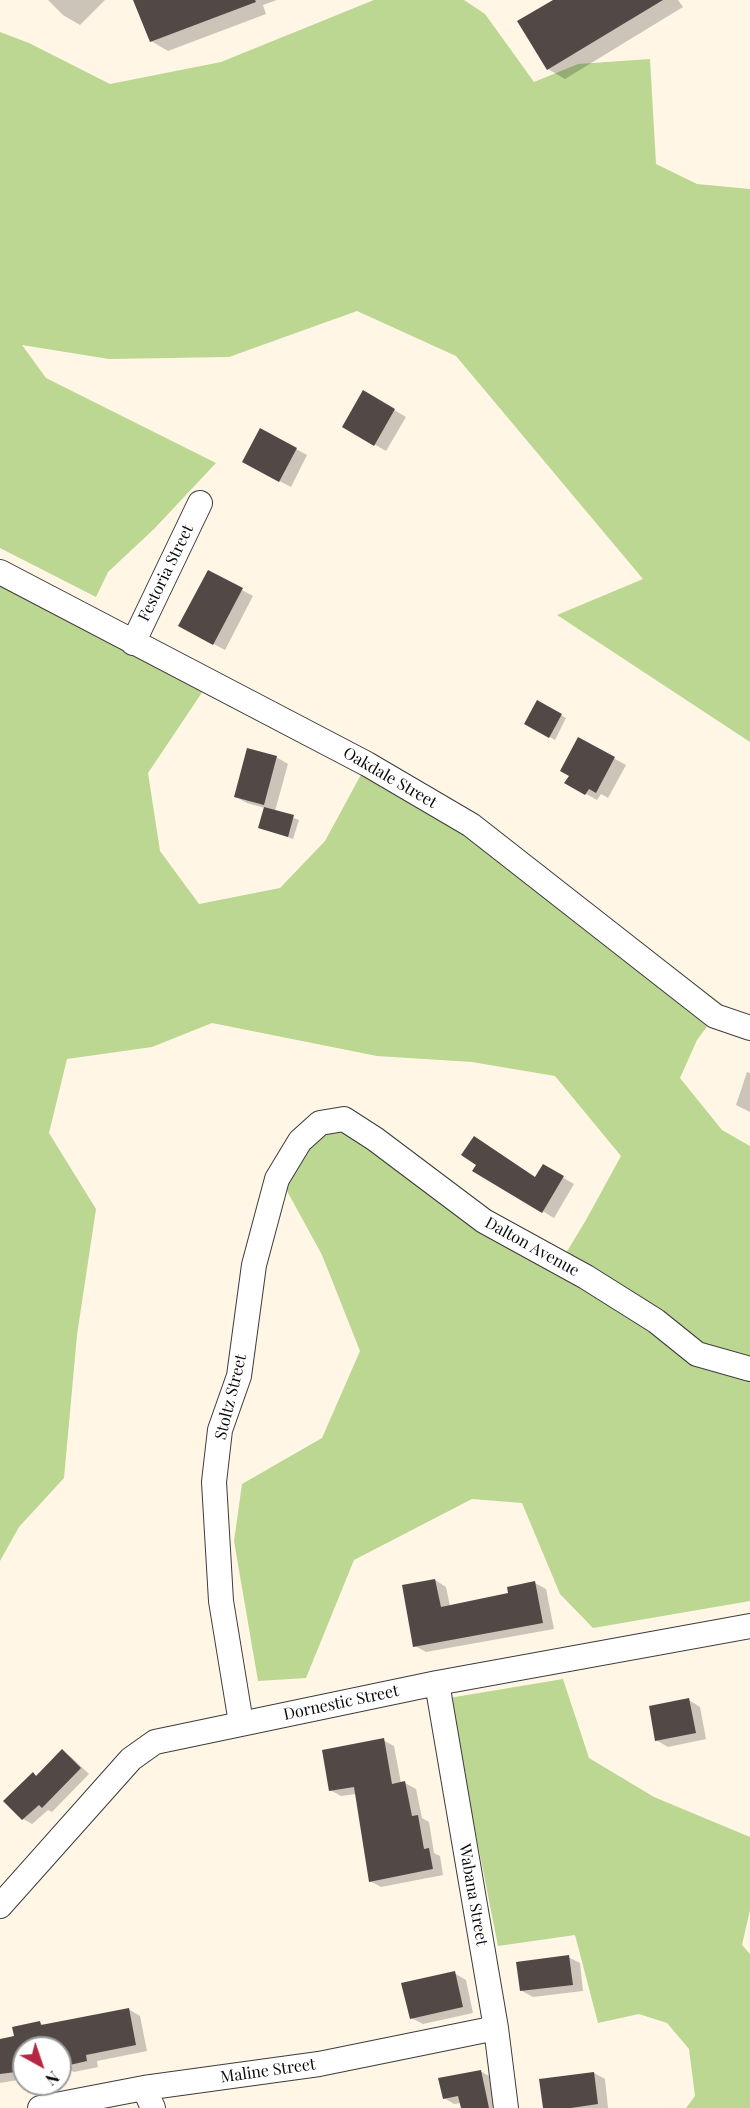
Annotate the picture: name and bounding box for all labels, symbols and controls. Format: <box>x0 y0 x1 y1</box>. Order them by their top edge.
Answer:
street label: Festoria Street <box>134 522 198 624</box>
street label: Oakdale Street <box>340 743 440 813</box>
street label: Dalton Avenue <box>482 1213 582 1281</box>
street label: Stoltz Street <box>211 1352 251 1442</box>
street label: Dornestic Street <box>282 1681 400 1725</box>
street label: Wabana Street <box>455 1843 491 1947</box>
north arrow <box>12 2036 72 2096</box>
street label: Maline Street <box>219 2055 317 2087</box>
text: N <box>41 2067 64 2090</box>

